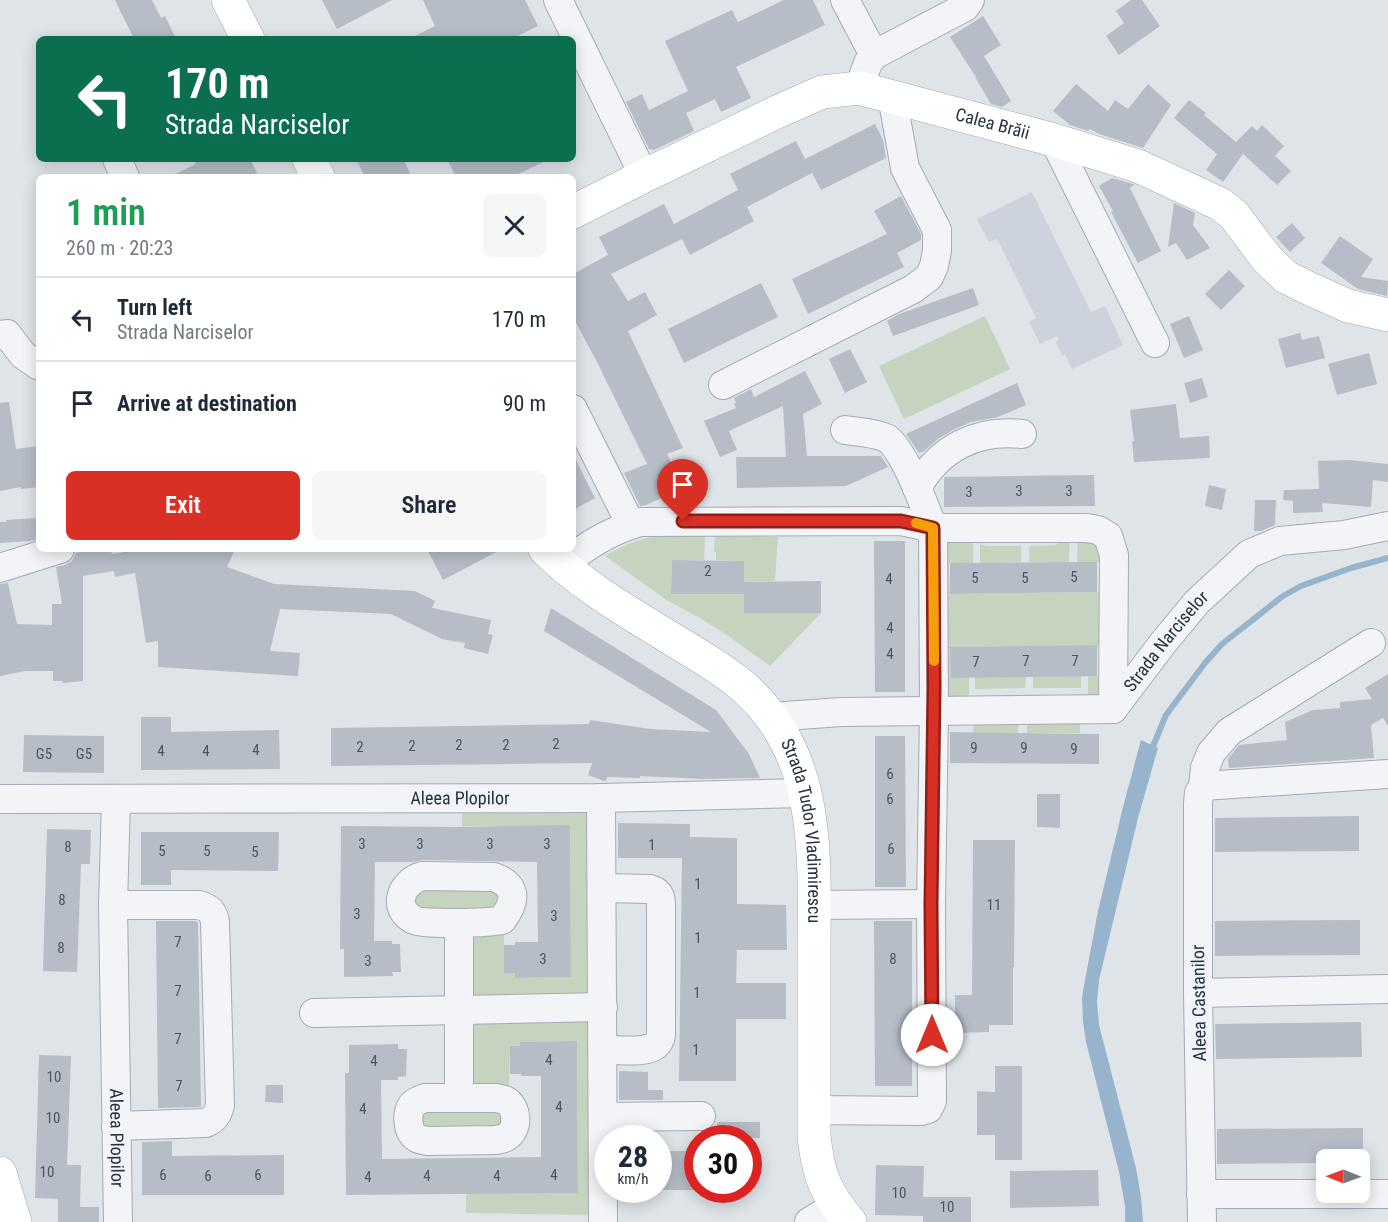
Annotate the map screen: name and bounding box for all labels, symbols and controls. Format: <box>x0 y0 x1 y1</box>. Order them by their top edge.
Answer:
text: 170 m <box>165 59 270 108</box>
icon: left <box>66 60 144 138</box>
street label: Calea Brăii <box>953 103 1032 143</box>
text: Strada Narciselor <box>165 109 349 141</box>
text: 1 min <box>66 192 146 234</box>
button: close <box>483 194 546 257</box>
text: 260 m · 20:23 <box>66 236 173 260</box>
text: Turn left <box>117 295 192 320</box>
icon: left <box>66 303 99 336</box>
text: 170 m <box>492 307 546 332</box>
text: Strada Narciselor <box>117 320 254 344</box>
icon: arrive <box>66 387 99 420</box>
text: Arrive at destination <box>117 391 297 416</box>
text: 90 m <box>503 391 546 416</box>
pin <box>657 459 708 521</box>
icon: arrive <box>666 468 699 501</box>
button: Exit <box>66 471 300 540</box>
button: Share <box>312 471 546 540</box>
house number: 3 <box>1015 482 1023 500</box>
house number: 3 <box>1065 482 1073 500</box>
house number: 3 <box>965 483 973 501</box>
house number: 2 <box>704 562 712 580</box>
house number: 5 <box>1070 568 1078 586</box>
house number: 5 <box>971 569 979 587</box>
house number: 5 <box>1021 569 1029 587</box>
house number: 4 <box>885 570 893 588</box>
street label: Strada Narciselor <box>1119 586 1213 696</box>
house number: 4 <box>886 619 894 637</box>
house number: 4 <box>886 645 894 663</box>
house number: 7 <box>1022 652 1030 670</box>
house number: 7 <box>1071 652 1079 670</box>
house number: 7 <box>972 653 980 671</box>
house number: 2 <box>552 735 560 753</box>
street label: Strada Tudor Vladimirescu <box>777 735 825 923</box>
house number: 2 <box>455 736 463 754</box>
house number: 2 <box>502 736 510 754</box>
house number: 2 <box>408 737 416 755</box>
house number: 2 <box>356 738 364 756</box>
house number: 9 <box>970 739 978 757</box>
house number: 9 <box>1020 739 1028 757</box>
house number: 9 <box>1070 740 1078 758</box>
house number: 4 <box>252 741 260 759</box>
house number: 4 <box>157 742 165 760</box>
house number: 4 <box>202 742 210 760</box>
house number: G5 <box>36 745 52 763</box>
house number: G5 <box>76 745 92 763</box>
house number: 6 <box>886 765 894 783</box>
street label: Aleea Plopilor <box>410 787 510 808</box>
house number: 6 <box>886 790 894 808</box>
house number: 3 <box>358 835 366 853</box>
house number: 3 <box>416 835 424 853</box>
house number: 3 <box>486 835 494 853</box>
house number: 3 <box>543 835 551 853</box>
house number: 1 <box>648 836 656 854</box>
house number: 8 <box>64 838 72 856</box>
house number: 6 <box>887 840 895 858</box>
house number: 5 <box>158 842 166 860</box>
house number: 5 <box>203 842 211 860</box>
house number: 5 <box>251 843 259 861</box>
house number: 1 <box>694 875 702 893</box>
house number: 8 <box>58 891 66 909</box>
house number: 11 <box>987 896 1001 914</box>
house number: 3 <box>353 905 361 923</box>
house number: 3 <box>550 907 558 925</box>
house number: 1 <box>694 929 702 947</box>
house number: 7 <box>174 933 182 951</box>
house number: 8 <box>57 939 65 957</box>
street label: Aleea Castanilor <box>1187 944 1210 1061</box>
house number: 3 <box>539 950 547 968</box>
house number: 8 <box>889 950 897 968</box>
house number: 3 <box>364 952 372 970</box>
house number: 7 <box>174 982 182 1000</box>
house number: 1 <box>693 984 701 1002</box>
position arrow <box>900 1003 964 1067</box>
house number: 7 <box>174 1030 182 1048</box>
house number: 1 <box>692 1041 700 1059</box>
house number: 4 <box>545 1051 553 1069</box>
house number: 4 <box>370 1052 378 1070</box>
house number: 10 <box>47 1068 61 1086</box>
house number: 7 <box>175 1077 183 1095</box>
street label: Aleea Plopilor <box>106 1088 128 1188</box>
house number: 4 <box>555 1098 563 1116</box>
house number: 4 <box>359 1100 367 1118</box>
house number: 10 <box>46 1109 60 1127</box>
speed limit sign: 30 <box>684 1125 762 1203</box>
text: 28 <box>618 1139 648 1174</box>
north arrow <box>1316 1149 1370 1203</box>
map controls <box>1316 1149 1370 1203</box>
house number: 10 <box>40 1163 54 1181</box>
house number: 6 <box>159 1166 167 1184</box>
house number: 6 <box>254 1166 262 1184</box>
house number: 4 <box>550 1166 558 1184</box>
house number: 6 <box>204 1167 212 1185</box>
house number: 4 <box>423 1167 431 1185</box>
house number: 4 <box>493 1167 501 1185</box>
house number: 4 <box>364 1168 372 1186</box>
text: km/h <box>618 1170 648 1188</box>
house number: 10 <box>892 1184 906 1202</box>
house number: 10 <box>940 1198 954 1216</box>

